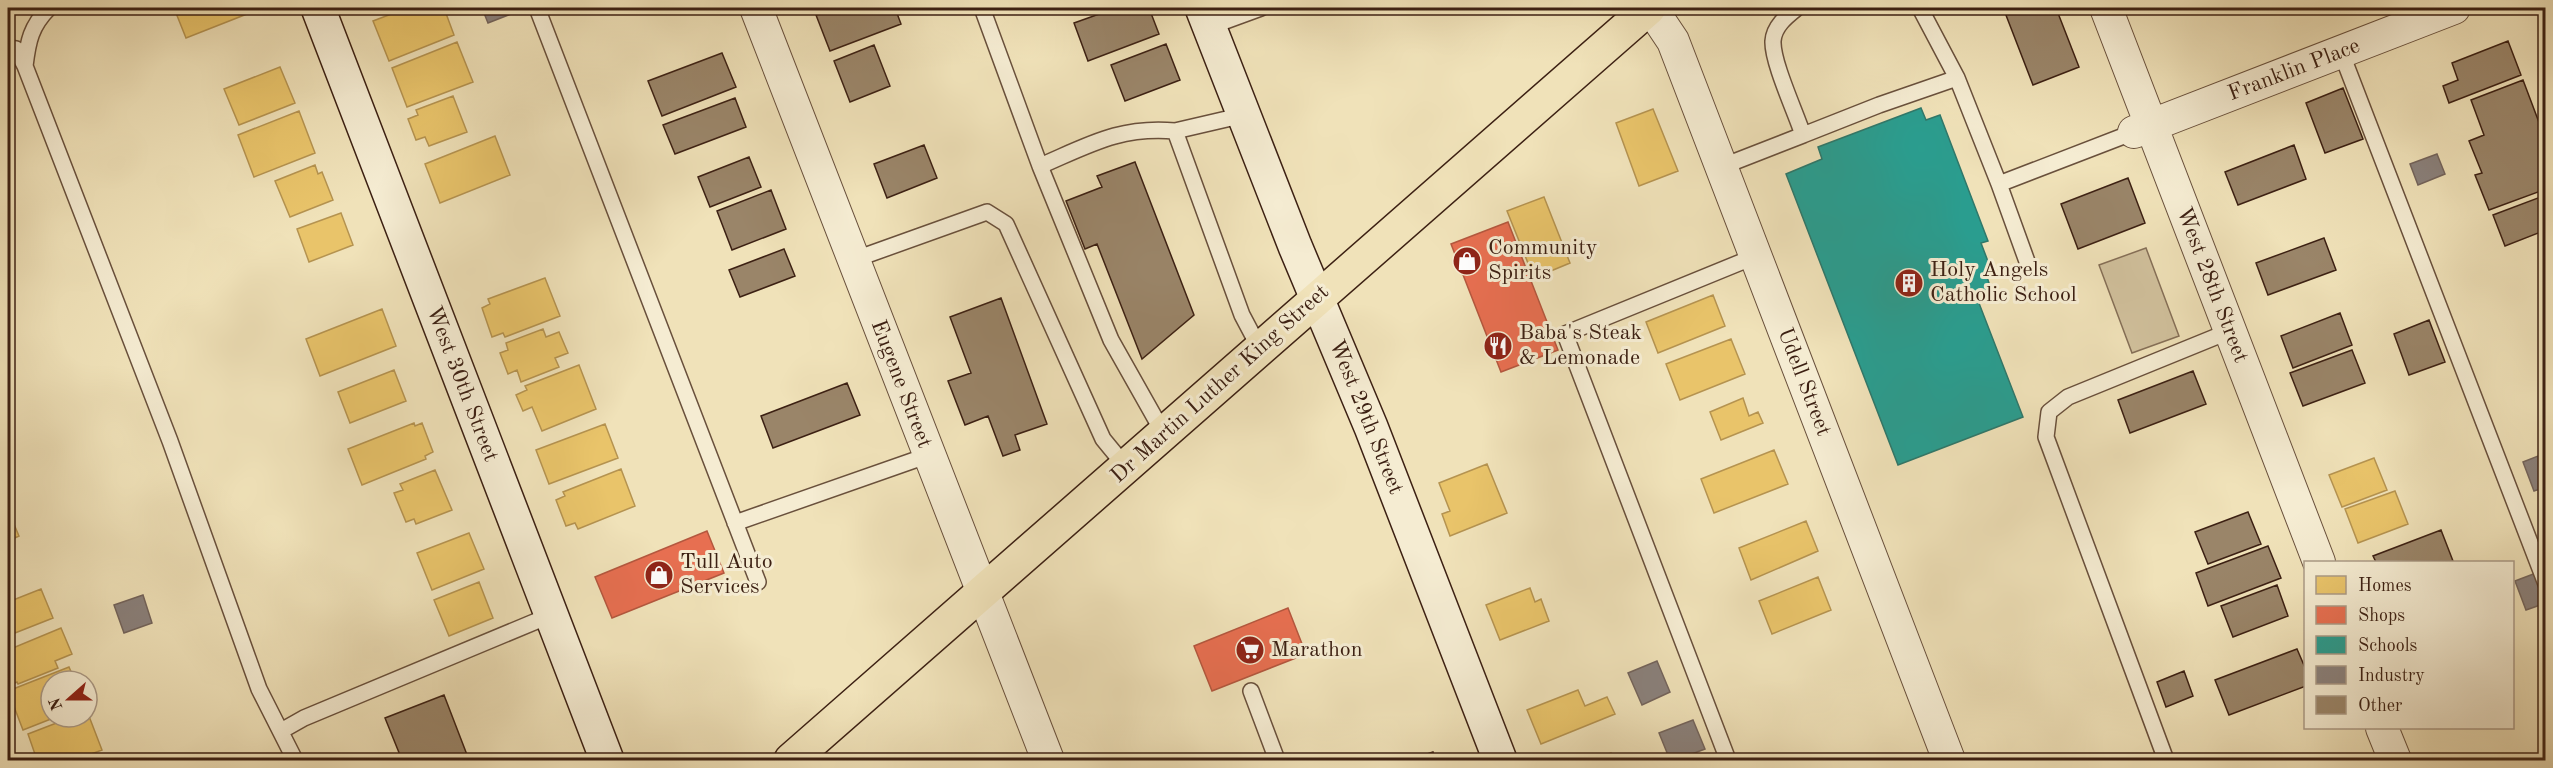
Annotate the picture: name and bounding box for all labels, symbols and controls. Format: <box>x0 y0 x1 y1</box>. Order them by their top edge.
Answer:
street label: Franklin Place <box>2225 35 2363 105</box>
street label: West 28th Street <box>2172 204 2252 366</box>
place label: Community Spirits <box>1488 237 1598 284</box>
shop icon: Community Spirits <box>1451 245 1483 277</box>
place label: Holy Angels Catholic School <box>1930 259 2077 306</box>
building icon: Holy Angels Catholic School <box>1893 267 1925 299</box>
street label: Dr Martin Luther King Street <box>1107 281 1333 487</box>
street label: West 30th Street <box>422 303 502 465</box>
street label: Eugene Street <box>866 317 936 451</box>
place label: Baba's Steak & Lemonade <box>1519 322 1642 369</box>
street label: Udell Street <box>1773 325 1835 439</box>
restaurant icon: Baba's Steak & Lemonade <box>1482 330 1514 362</box>
street label: West 29th Street <box>1325 337 1407 497</box>
place label: Tull Auto Services <box>680 551 773 598</box>
shop icon: Tull Auto Services <box>643 559 675 591</box>
legend <box>2304 561 2514 729</box>
text: Homes <box>2358 577 2412 595</box>
text: Shops <box>2358 607 2405 625</box>
supermarket icon: Marathon <box>1234 634 1266 666</box>
text: Schools <box>2358 637 2418 655</box>
place label: Marathon <box>1271 639 1363 661</box>
text: Industry <box>2358 667 2425 685</box>
north arrow <box>39 669 99 729</box>
text: N <box>47 694 67 712</box>
text: Other <box>2358 697 2403 715</box>

